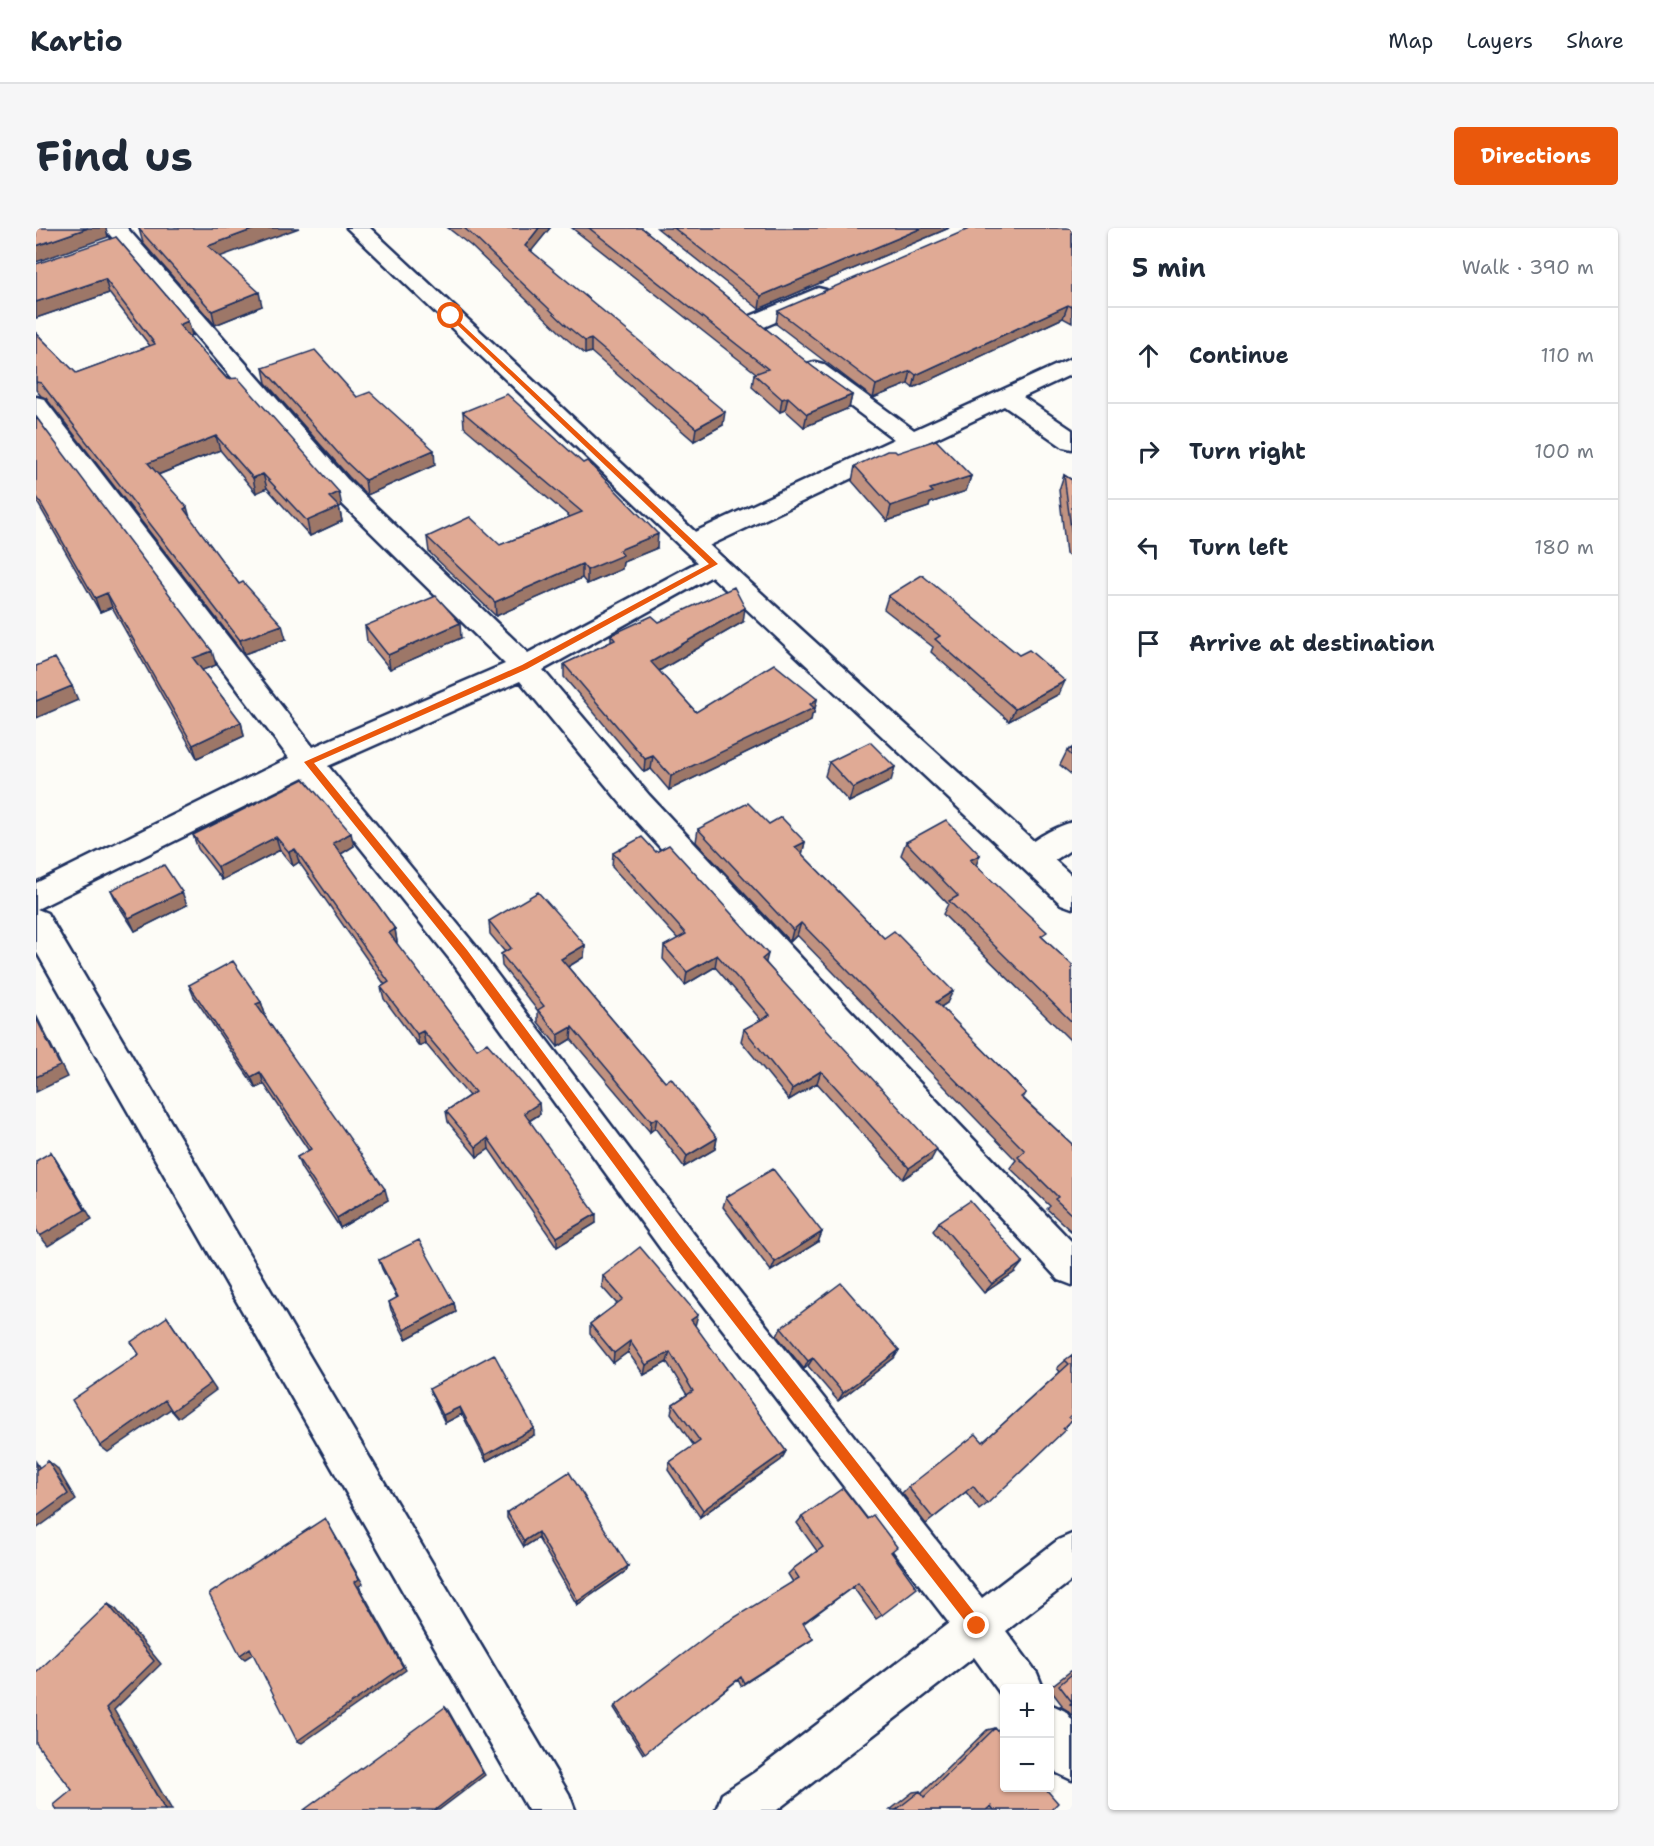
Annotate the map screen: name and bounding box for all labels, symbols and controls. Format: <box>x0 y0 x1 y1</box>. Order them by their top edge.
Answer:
text: Kartio <box>30 22 123 60</box>
text: Map <box>1388 27 1433 55</box>
text: Layers <box>1466 27 1533 55</box>
text: Share <box>1566 27 1624 55</box>
button: Directions <box>1454 127 1618 185</box>
text: Find us <box>36 128 193 184</box>
text: 5 min <box>1132 250 1206 285</box>
text: Walk · 390 m <box>1462 254 1594 280</box>
route start <box>437 302 463 328</box>
icon: ahead <box>1132 339 1165 372</box>
text: Continue <box>1189 341 1289 370</box>
text: 110 m <box>1540 342 1594 368</box>
icon: right <box>1132 435 1165 468</box>
text: Turn right <box>1189 437 1306 466</box>
text: 100 m <box>1534 438 1594 464</box>
icon: left <box>1132 531 1165 564</box>
text: Turn left <box>1189 533 1288 562</box>
text: 180 m <box>1534 534 1594 560</box>
icon: arrive <box>1132 627 1165 660</box>
text: Arrive at destination <box>1189 629 1435 658</box>
route end <box>963 1612 989 1638</box>
map controls <box>1000 1684 1054 1792</box>
button: + <box>1000 1684 1054 1738</box>
button: − <box>1000 1738 1054 1792</box>

